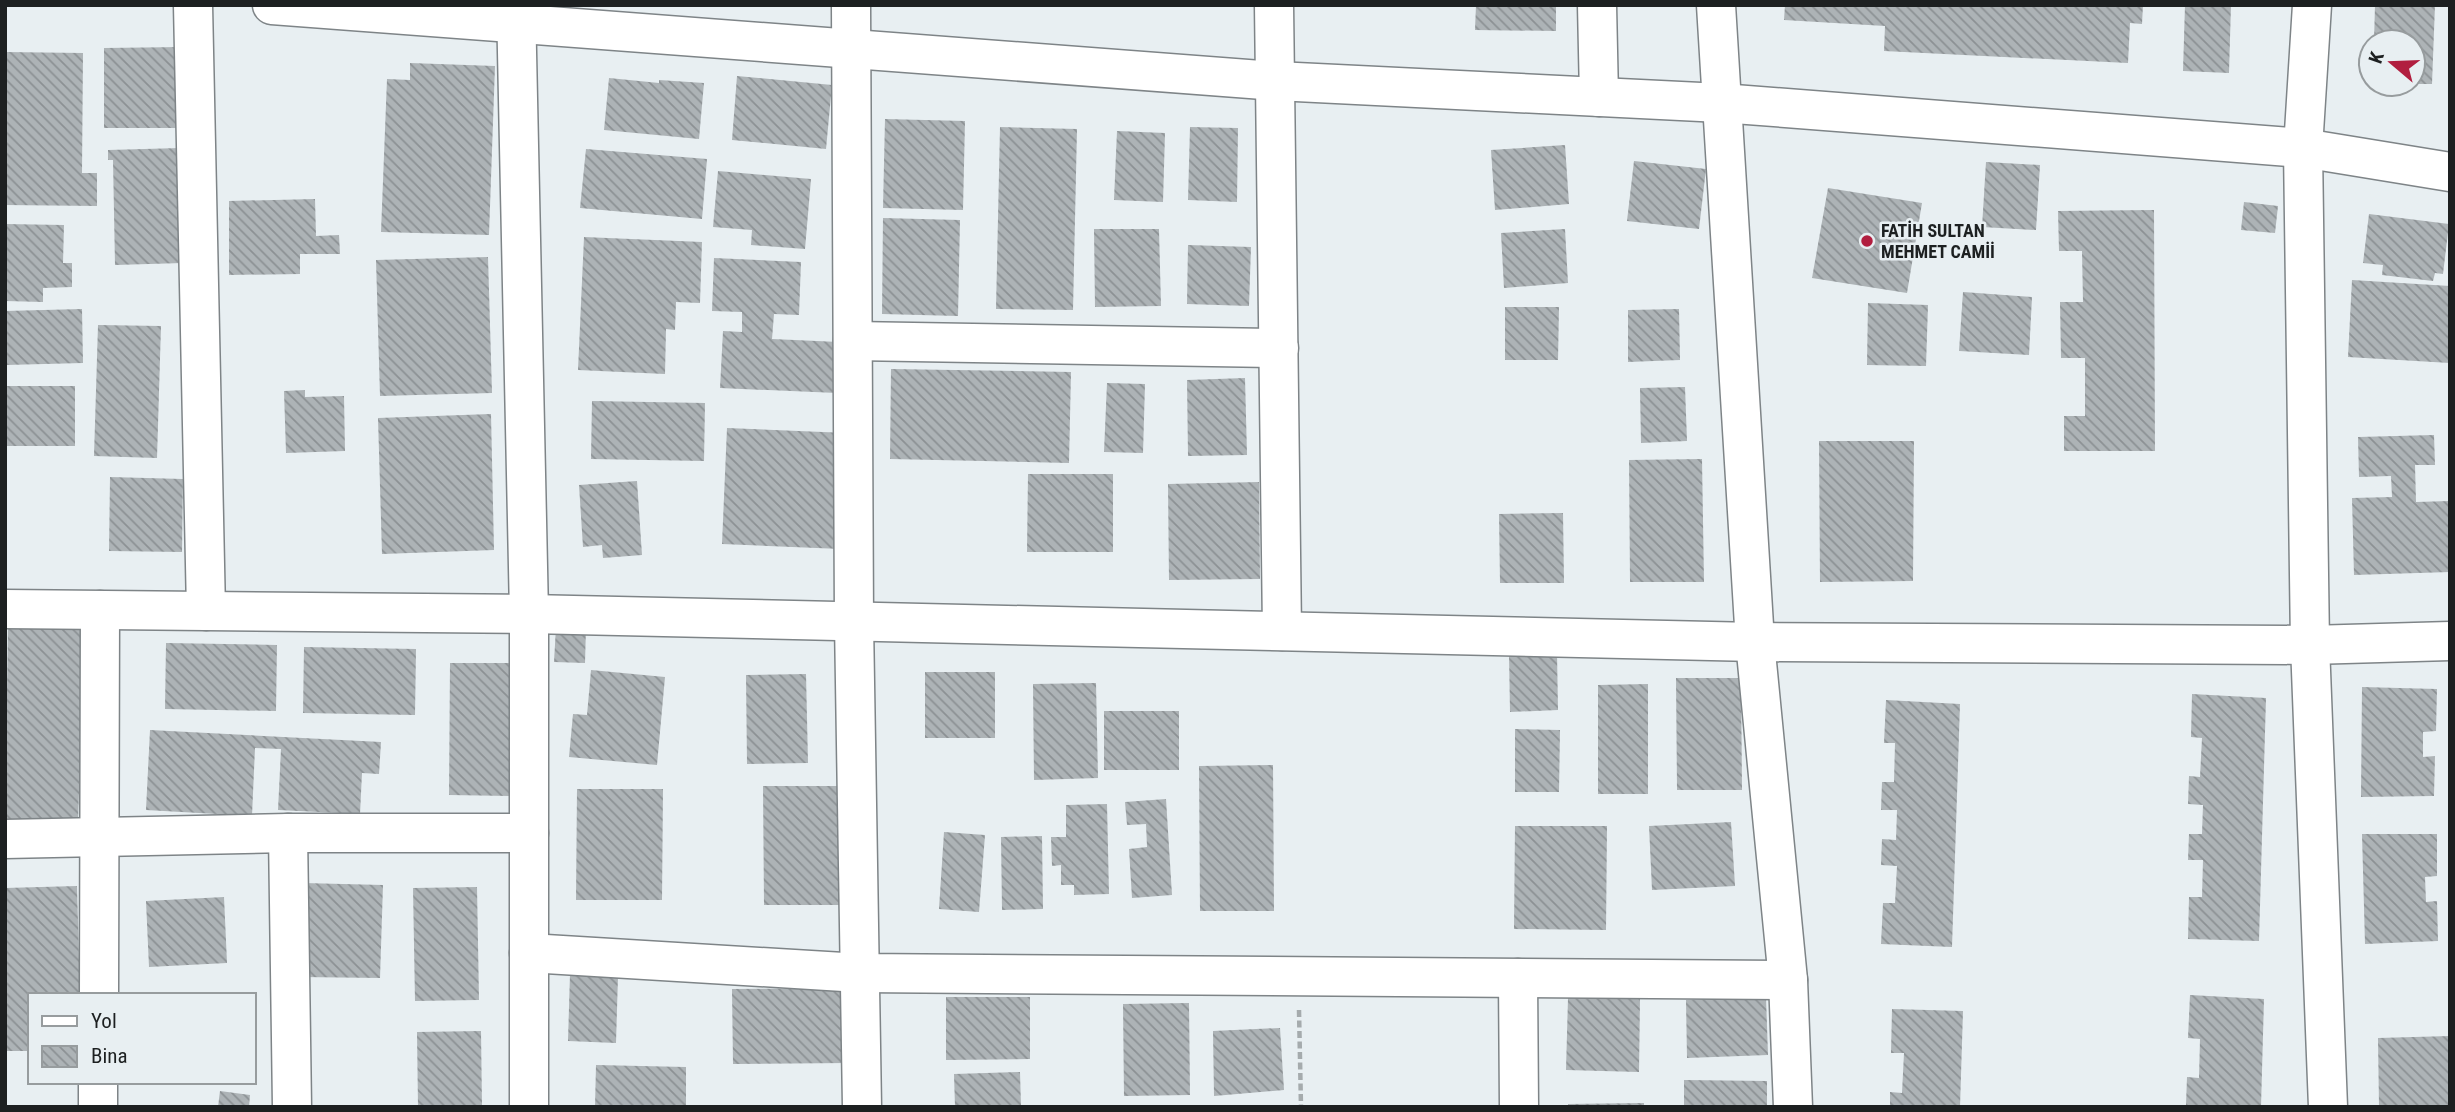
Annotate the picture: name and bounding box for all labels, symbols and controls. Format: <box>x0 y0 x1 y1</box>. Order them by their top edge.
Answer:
north arrow <box>2357 28 2427 98</box>
text: K <box>2364 48 2389 66</box>
place label: FATİH SULTAN MEHMET CAMİİ <box>1881 220 1995 262</box>
marker: FATİH SULTAN MEHMET CAMİİ <box>1859 233 1875 249</box>
legend <box>28 993 256 1084</box>
text: Yol <box>91 1009 117 1033</box>
text: Bina <box>91 1044 128 1068</box>

